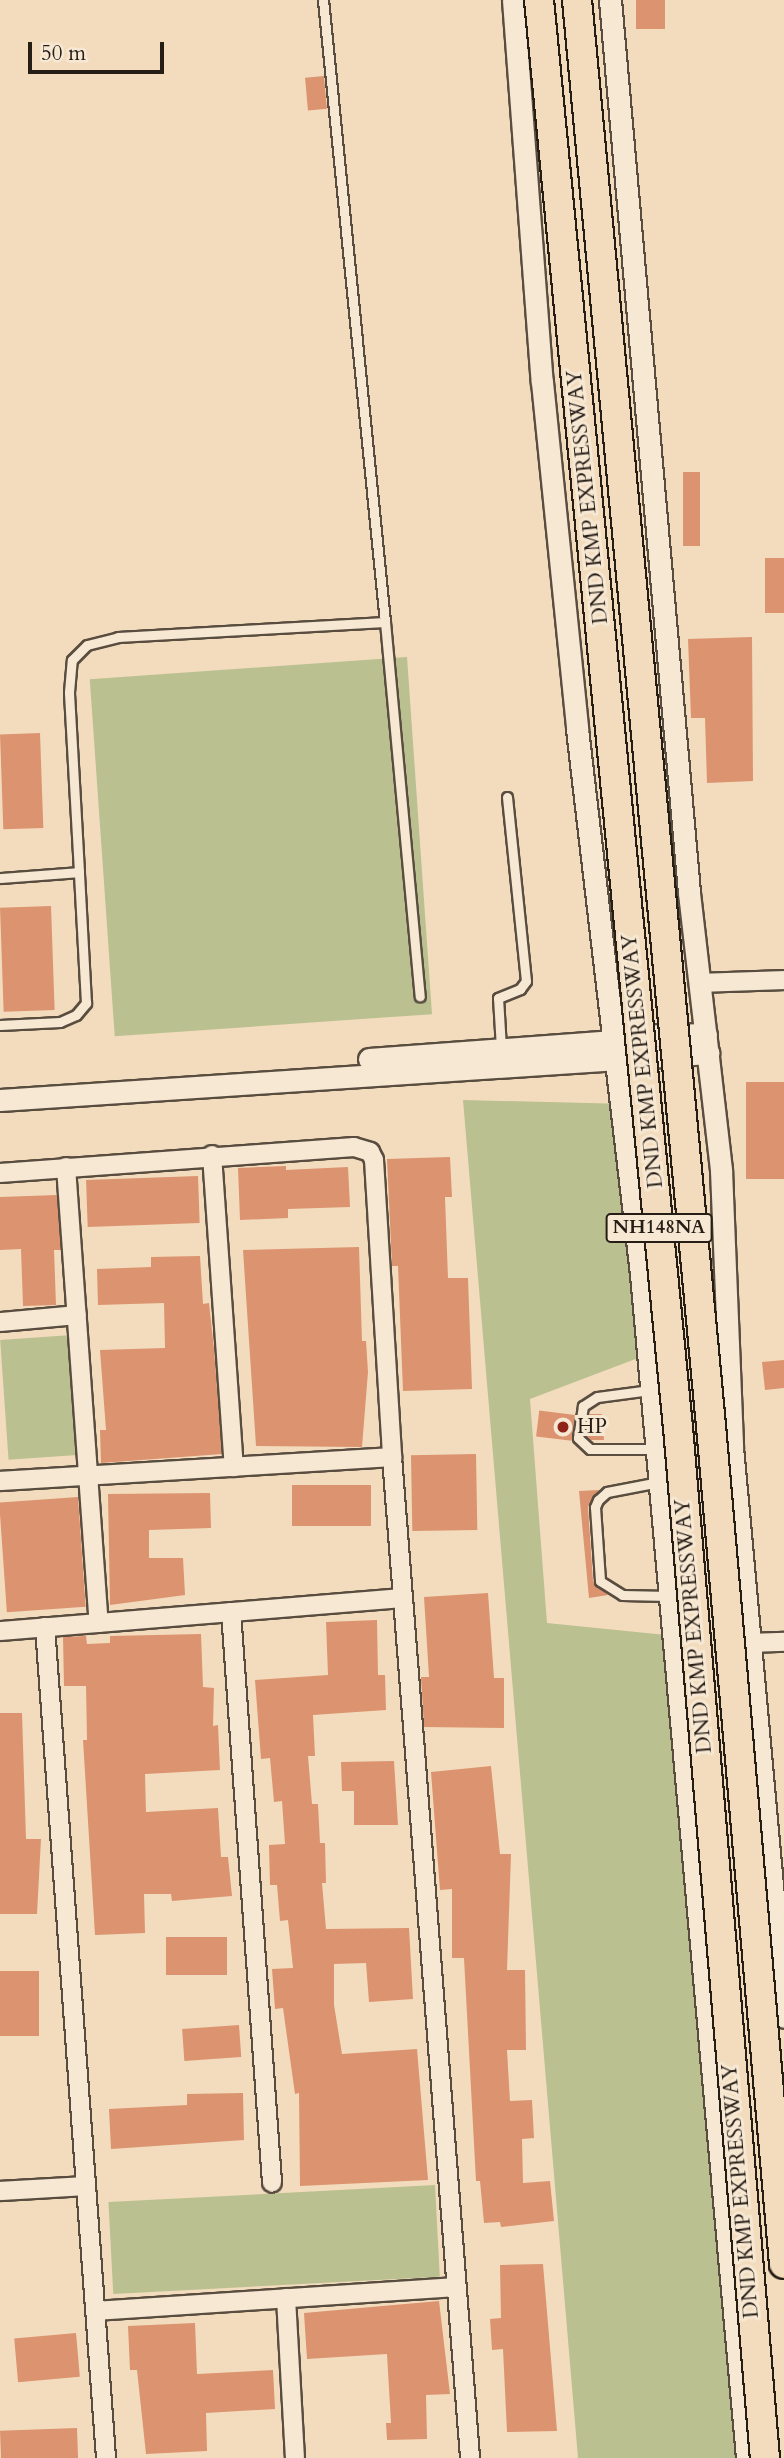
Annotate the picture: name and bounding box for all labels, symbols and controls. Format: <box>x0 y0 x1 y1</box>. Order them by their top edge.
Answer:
scale bar <box>32 28 168 72</box>
text: 50 m <box>41 39 86 68</box>
street label: DND KMP EXPRESSWAY <box>562 369 614 625</box>
street label: DND KMP EXPRESSWAY <box>617 933 669 1189</box>
road number: NH148NA <box>605 1212 713 1244</box>
place label: HP <box>577 1414 607 1440</box>
marker: HP <box>555 1419 571 1435</box>
street label: DND KMP EXPRESSWAY <box>670 1498 718 1754</box>
street label: DND KMP EXPRESSWAY <box>717 2063 765 2319</box>

